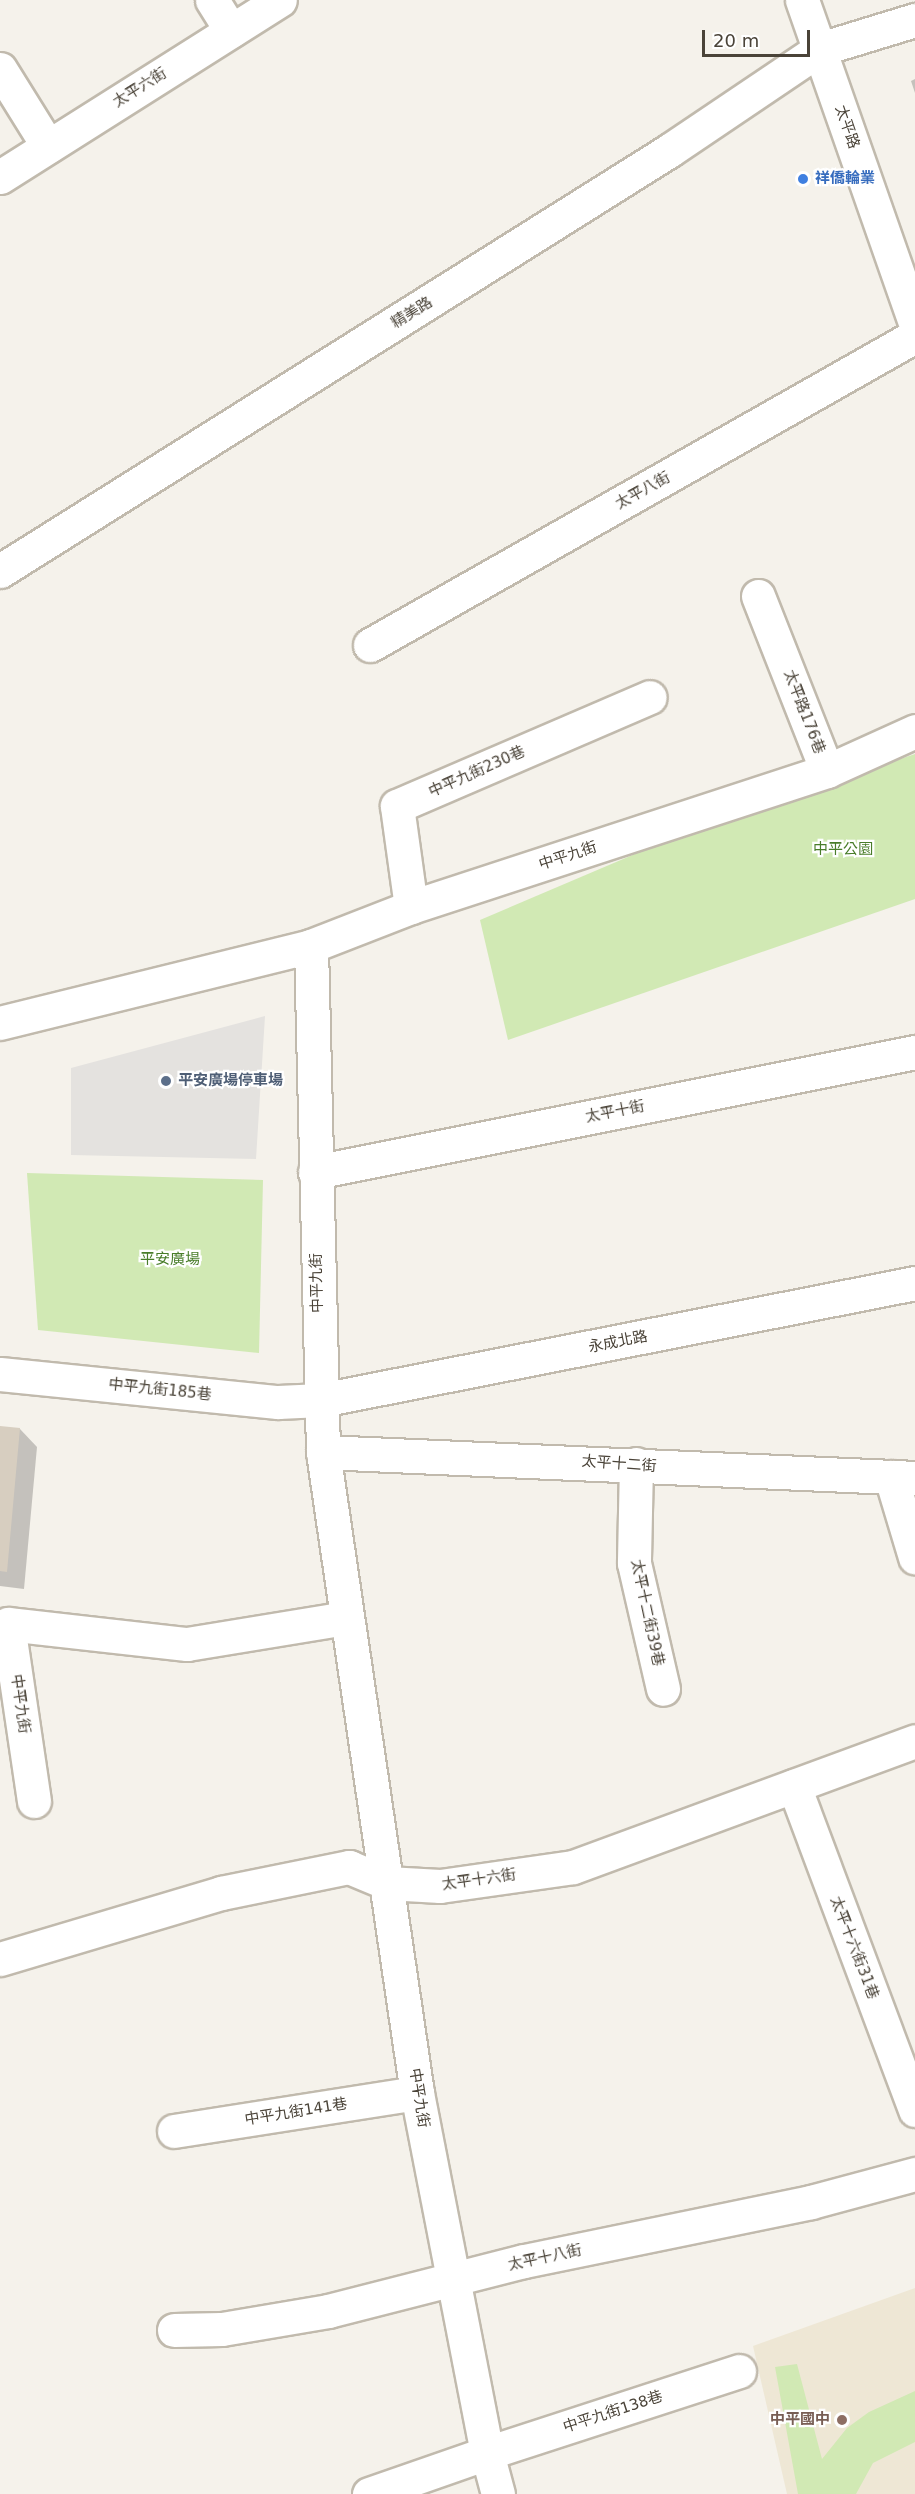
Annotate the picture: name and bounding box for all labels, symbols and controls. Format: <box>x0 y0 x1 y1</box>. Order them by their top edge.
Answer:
scale bar <box>705 18 813 56</box>
text: 20 m <box>713 30 759 51</box>
street label: 太平六街 <box>110 64 170 112</box>
street label: 太平路 <box>831 103 863 151</box>
place label: 祥僑輪業 <box>815 170 875 188</box>
marker: 祥僑輪業 <box>796 172 810 186</box>
street label: 精美路 <box>388 293 436 333</box>
street label: 太平八街 <box>612 469 674 513</box>
street label: 太平路176巷 <box>780 667 828 757</box>
street label: 中平九街230巷 <box>426 743 528 801</box>
street label: 中平九街 <box>537 838 599 874</box>
park label: 中平公園 <box>813 841 873 859</box>
place label: 平安廣場停車場 <box>178 1072 283 1090</box>
marker: 平安廣場停車場 <box>159 1074 173 1088</box>
street label: 太平十街 <box>584 1097 646 1127</box>
park label: 平安廣場 <box>140 1251 200 1269</box>
street label: 中平九街 <box>307 1253 327 1313</box>
street label: 永成北路 <box>587 1327 649 1357</box>
street label: 中平九街185巷 <box>108 1376 212 1404</box>
street label: 太平十二街 <box>581 1452 657 1476</box>
street label: 太平十二街39巷 <box>627 1558 667 1668</box>
street label: 中平九街 <box>7 1673 33 1735</box>
street label: 太平十六街 <box>441 1866 517 1894</box>
street label: 太平十六街31巷 <box>826 1894 882 2002</box>
street label: 中平九街 <box>405 2067 433 2129</box>
street label: 中平九街141巷 <box>243 2095 349 2129</box>
street label: 太平十八街 <box>506 2241 584 2275</box>
street label: 中平九街138巷 <box>561 2387 665 2437</box>
place label: 中平國中 <box>770 2411 830 2429</box>
marker: 中平國中 <box>835 2413 849 2427</box>

